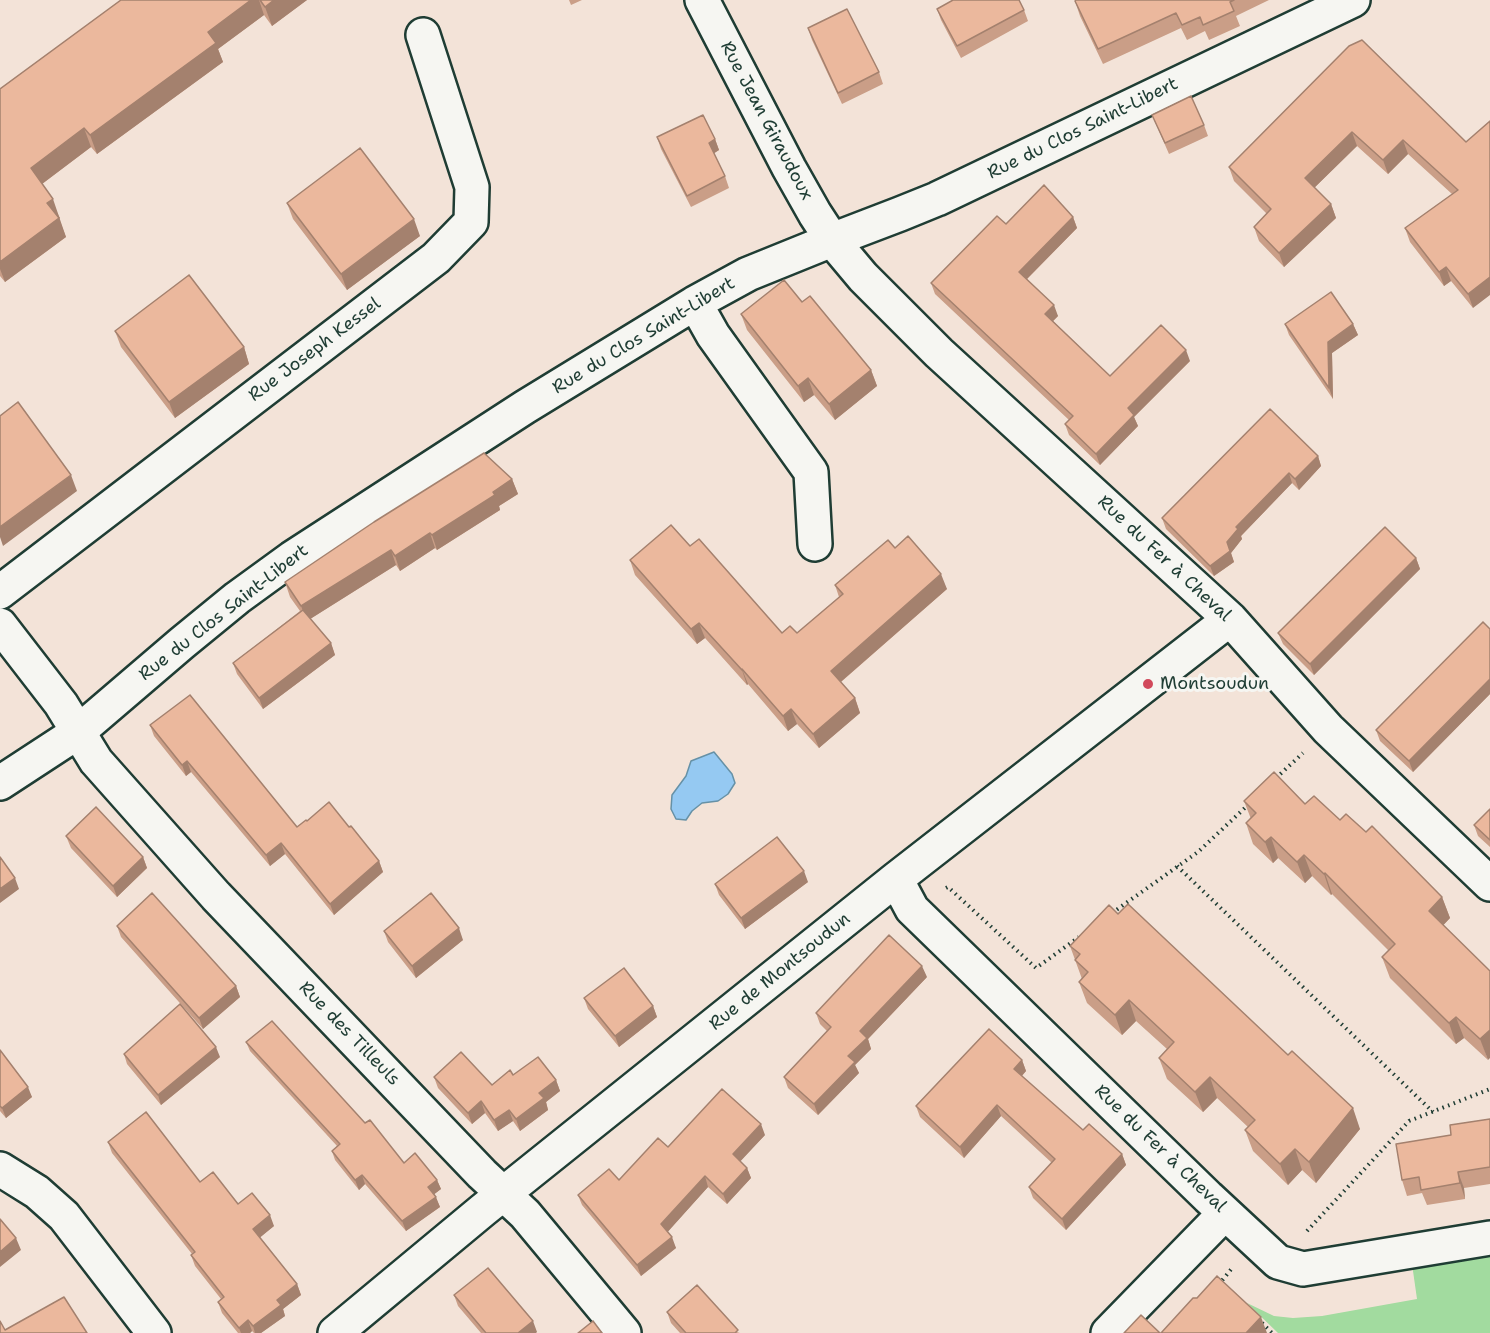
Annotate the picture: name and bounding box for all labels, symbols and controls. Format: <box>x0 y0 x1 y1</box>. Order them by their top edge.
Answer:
street label: Rue Jean Giraudoux <box>715 38 817 204</box>
street label: Rue du Clos Saint-Libert <box>984 73 1182 185</box>
street label: Rue du Clos Saint-Libert <box>549 273 739 399</box>
street label: Rue Joseph Kessel <box>245 293 385 407</box>
street label: Rue du Fer à Cheval <box>1093 491 1235 627</box>
street label: Rue du Clos Saint-Libert <box>135 540 313 686</box>
place label: Montsoudun <box>1160 673 1269 695</box>
marker: Montsoudun <box>1141 677 1155 691</box>
street label: Rue de Montsoudun <box>705 908 855 1036</box>
street label: Rue des Tilleuls <box>294 978 404 1090</box>
street label: Rue du Fer à Cheval <box>1090 1081 1230 1217</box>

